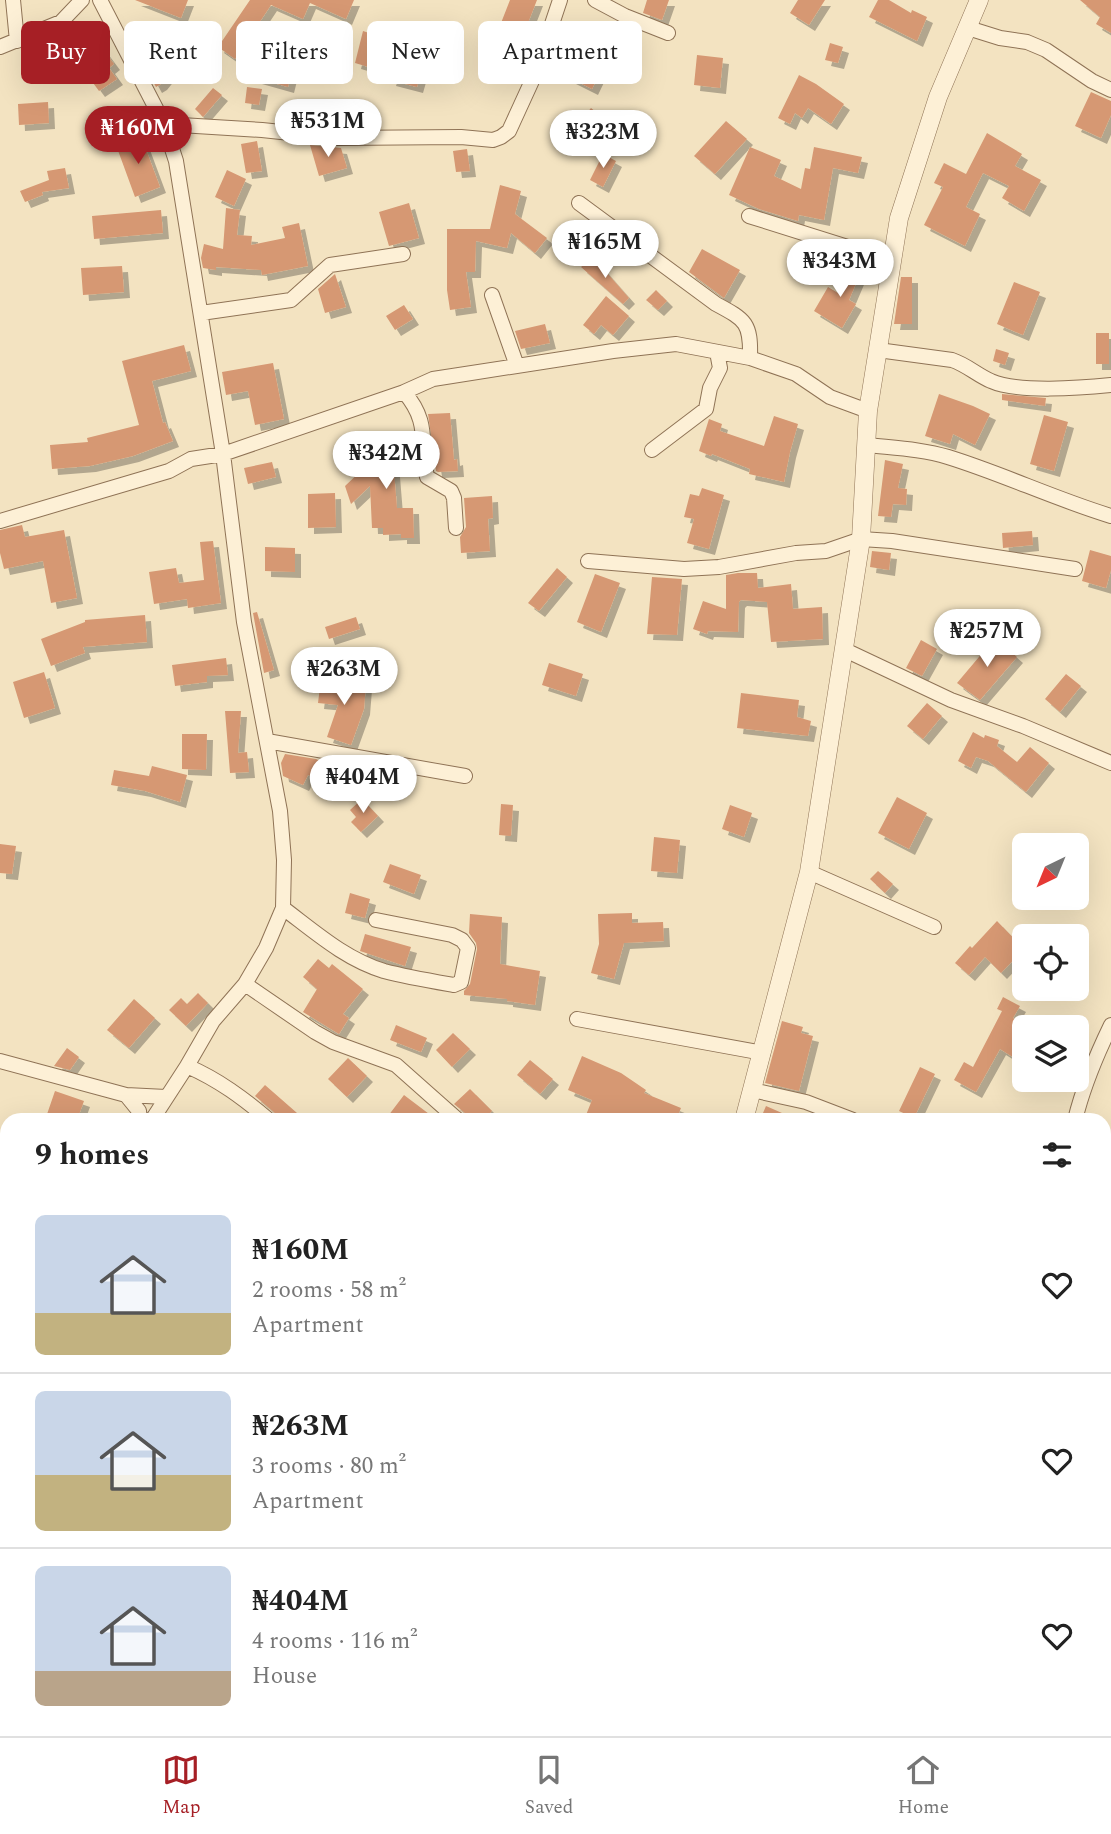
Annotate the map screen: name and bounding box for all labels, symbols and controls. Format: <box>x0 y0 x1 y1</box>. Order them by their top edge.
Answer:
chip: Buy <box>21 21 110 84</box>
chip: Rent <box>124 21 222 84</box>
chip: Filters <box>236 21 353 84</box>
chip: New <box>367 21 464 84</box>
chip: Apartment <box>478 21 642 84</box>
pin: ₦531M <box>279 100 377 159</box>
text: ₦531M <box>291 104 365 139</box>
pin: ₦160M <box>89 106 187 166</box>
pin: ₦323M <box>554 110 652 170</box>
text: ₦160M <box>101 111 175 146</box>
text: ₦323M <box>566 115 640 150</box>
pin: ₦165M <box>556 220 654 280</box>
text: ₦165M <box>568 225 642 260</box>
pin: ₦343M <box>791 240 889 299</box>
text: ₦343M <box>803 244 877 279</box>
pin: ₦342M <box>337 432 435 491</box>
text: ₦342M <box>349 436 423 471</box>
pin: ₦257M <box>938 610 1036 669</box>
text: ₦257M <box>950 614 1024 649</box>
pin: ₦263M <box>295 648 393 707</box>
text: ₦263M <box>307 652 381 687</box>
pin: ₦404M <box>314 756 412 815</box>
text: ₦404M <box>326 760 400 795</box>
north arrow <box>1012 833 1088 910</box>
map controls <box>1012 833 1089 1092</box>
button: locate <box>1012 924 1089 1001</box>
button: layers <box>1012 1015 1089 1092</box>
text: 9 homes <box>35 1132 149 1178</box>
icon: filters <box>1038 1136 1076 1174</box>
text: ₦160M <box>252 1227 349 1273</box>
icon: home <box>91 1243 175 1327</box>
icon: heart <box>1038 1266 1076 1304</box>
text: 2 rooms · 58 m² <box>252 1273 406 1308</box>
text: Apartment <box>252 1308 364 1343</box>
text: ₦263M <box>252 1403 349 1449</box>
icon: home <box>91 1419 175 1503</box>
icon: heart <box>1038 1442 1076 1480</box>
text: 3 rooms · 80 m² <box>252 1449 406 1484</box>
text: Apartment <box>252 1484 364 1519</box>
text: ₦404M <box>252 1578 349 1624</box>
icon: home <box>91 1594 175 1678</box>
icon: heart <box>1038 1617 1076 1655</box>
text: 4 rooms · 116 m² <box>252 1624 418 1659</box>
text: House <box>252 1659 317 1694</box>
tab: Map <box>162 1751 200 1822</box>
tab: Saved <box>525 1751 573 1822</box>
tab: Home <box>898 1751 949 1822</box>

